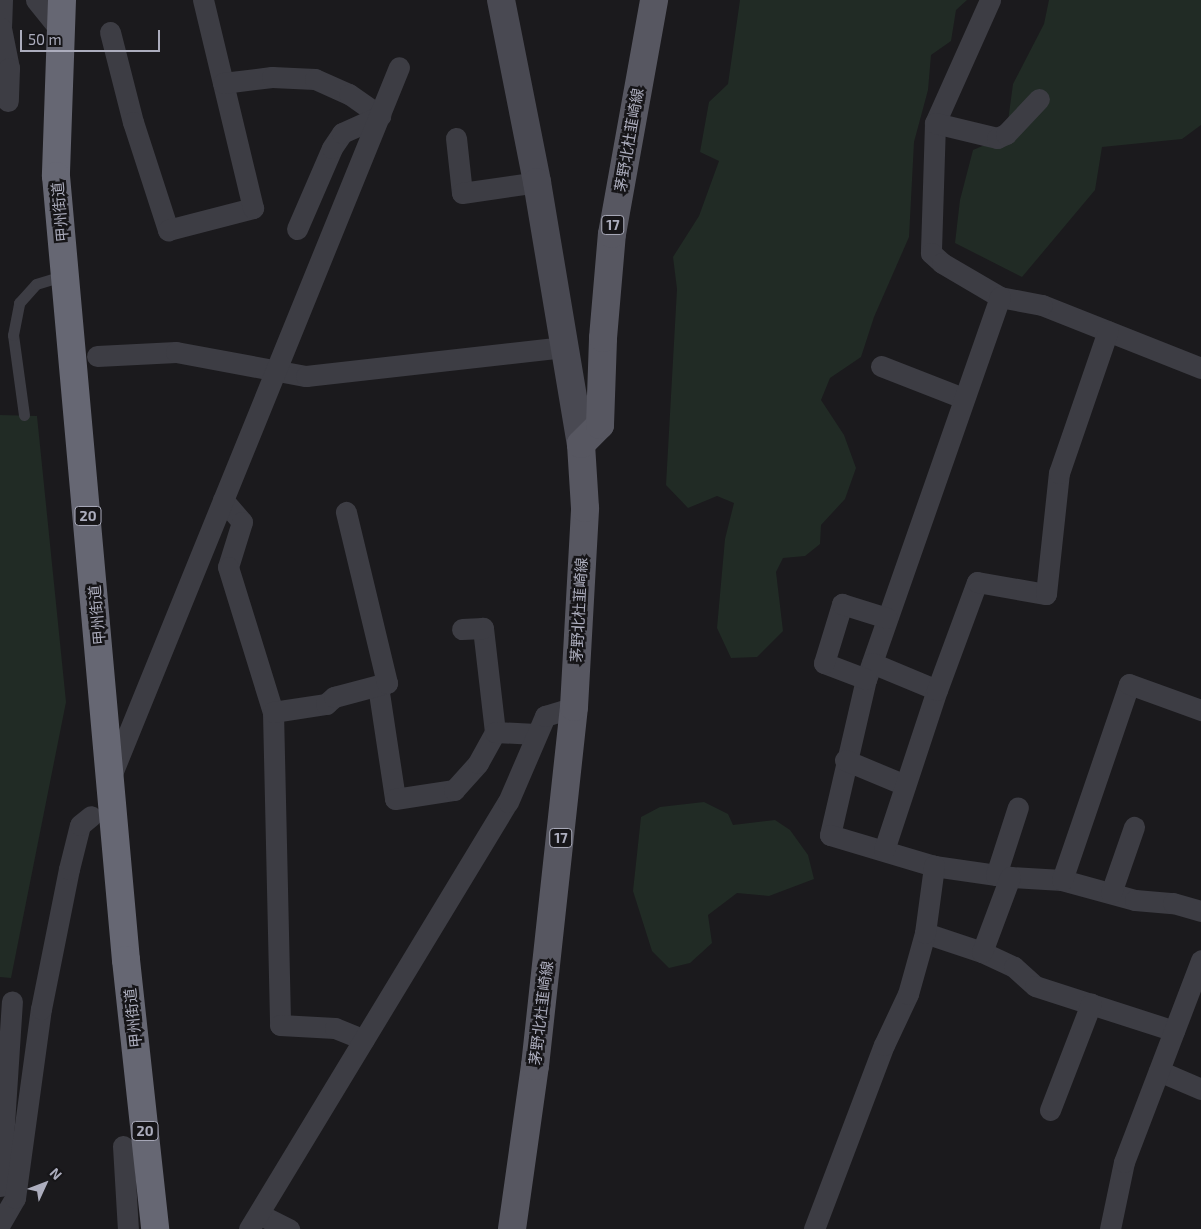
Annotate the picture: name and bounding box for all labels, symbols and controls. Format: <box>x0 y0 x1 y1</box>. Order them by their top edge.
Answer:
scale bar <box>22 20 162 52</box>
text: 50 m <box>28 30 62 48</box>
street label: 茅野北杜韮崎線 <box>611 87 647 193</box>
street label: 甲州街道 <box>48 181 72 243</box>
road number: 17 <box>600 214 626 236</box>
road number: 20 <box>74 504 102 528</box>
street label: 茅野北杜韮崎線 <box>567 557 591 663</box>
street label: 甲州街道 <box>85 584 109 646</box>
road number: 17 <box>548 826 574 850</box>
street label: 茅野北杜韮崎線 <box>526 960 556 1066</box>
street label: 甲州街道 <box>121 987 145 1049</box>
road number: 20 <box>131 1120 159 1142</box>
north arrow <box>20 1159 70 1209</box>
text: N <box>47 1164 66 1183</box>

